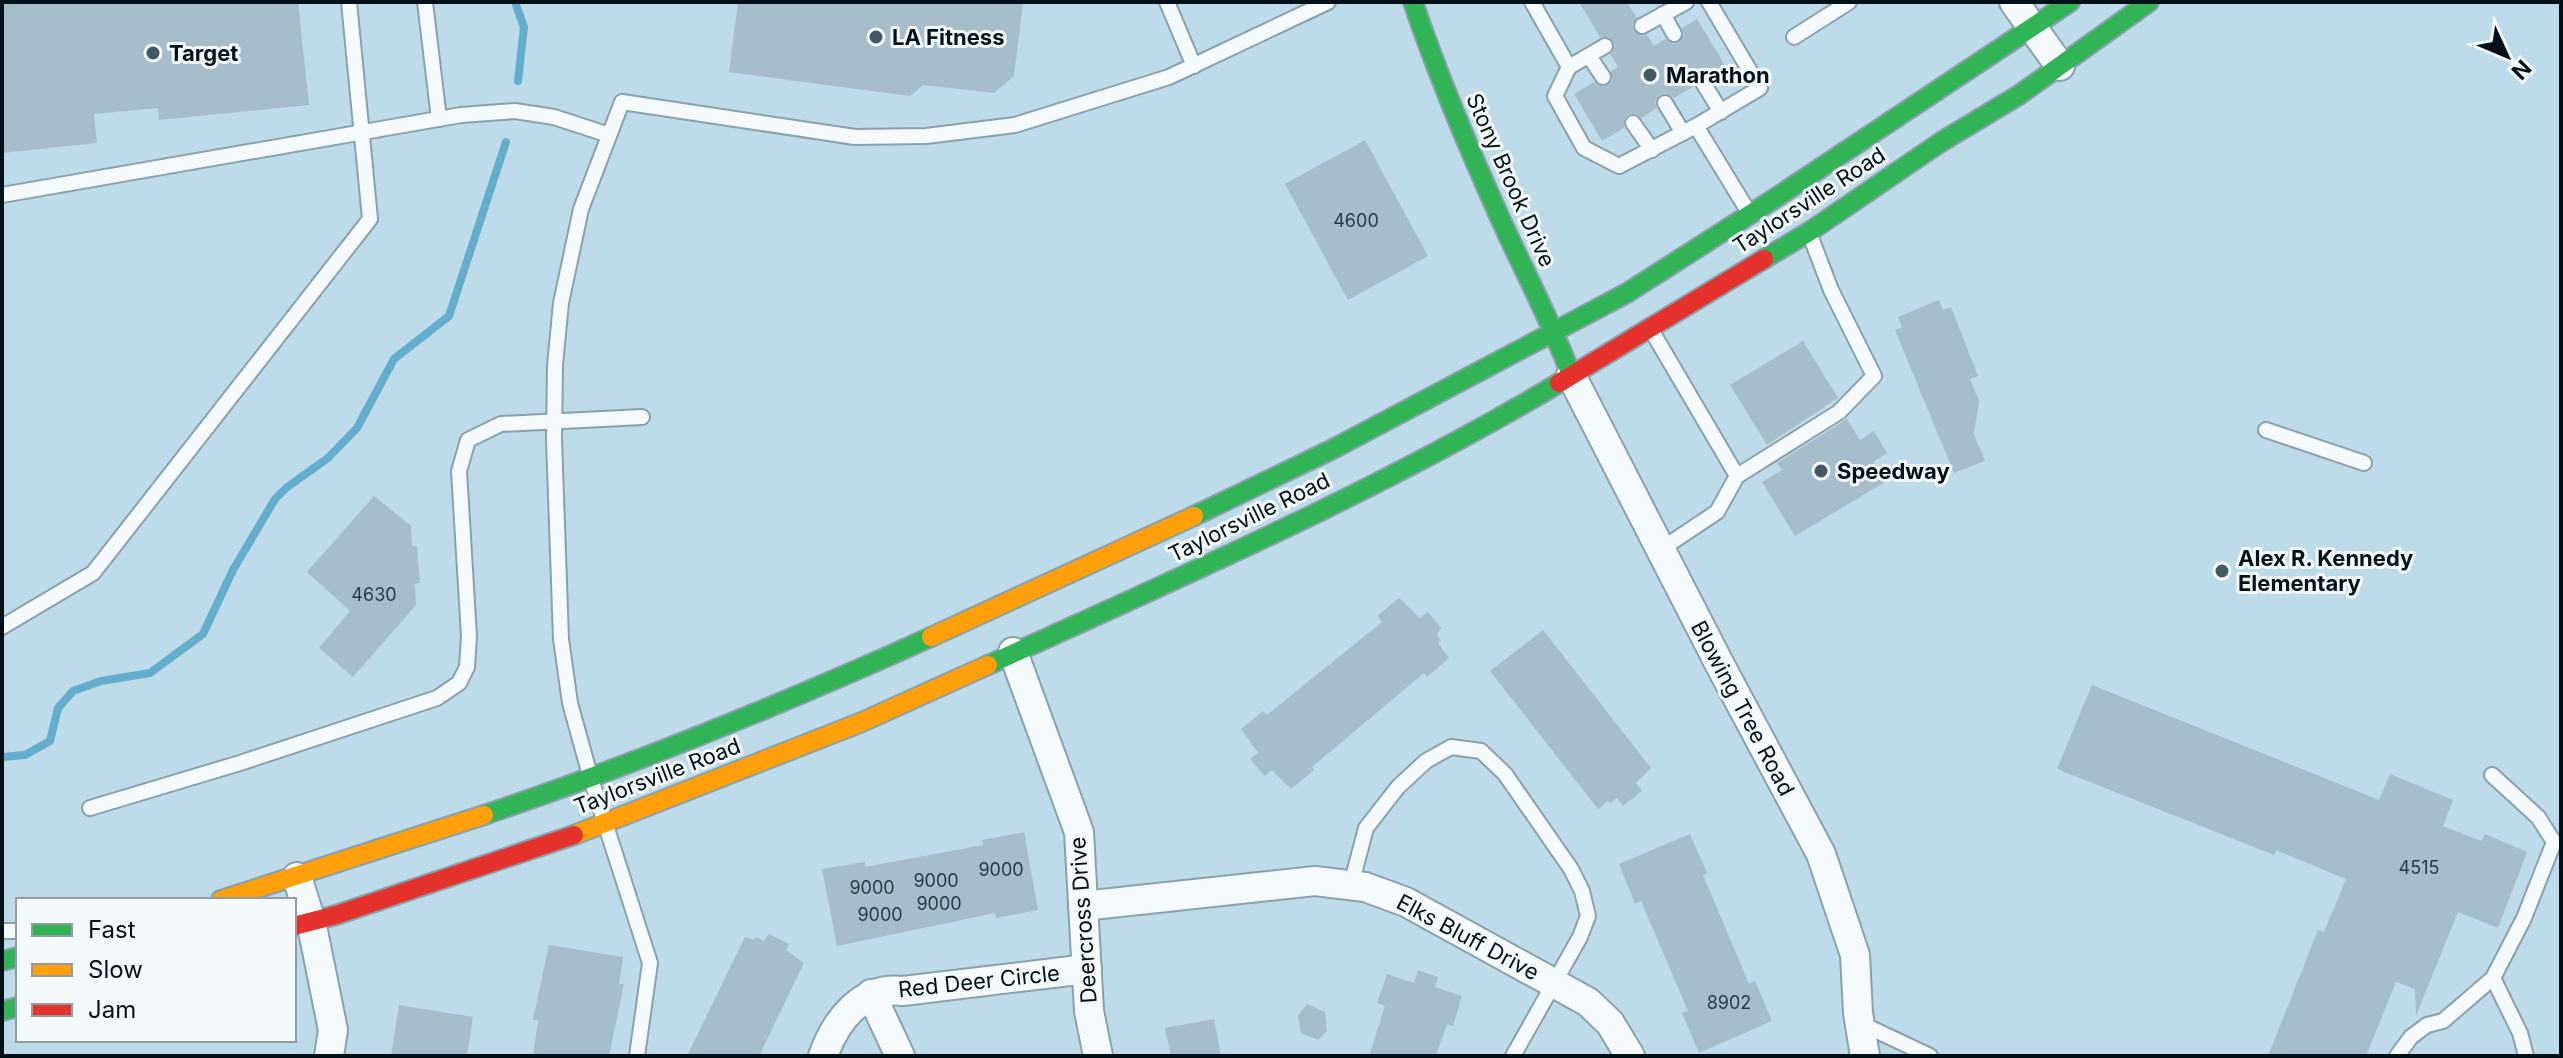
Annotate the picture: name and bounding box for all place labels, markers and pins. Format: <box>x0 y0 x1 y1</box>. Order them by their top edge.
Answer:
place label: LA Fitness <box>892 24 1004 50</box>
marker: LA Fitness <box>867 28 885 46</box>
place label: Target <box>169 40 238 66</box>
marker: Target <box>144 44 162 62</box>
place label: Marathon <box>1666 62 1770 88</box>
marker: Marathon <box>1641 66 1659 84</box>
place label: Speedway <box>1837 458 1950 484</box>
marker: Speedway <box>1812 462 1830 480</box>
place label: Alex R. Kennedy Elementary <box>2238 545 2413 596</box>
marker: Alex R. Kennedy Elementary <box>2213 562 2231 580</box>

